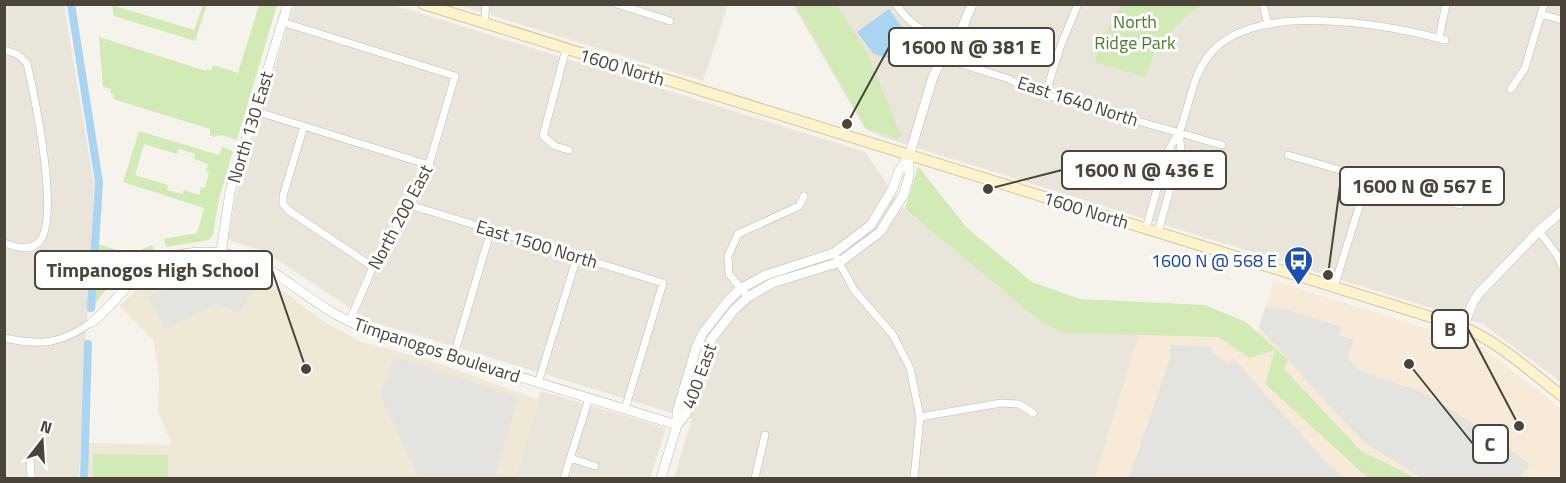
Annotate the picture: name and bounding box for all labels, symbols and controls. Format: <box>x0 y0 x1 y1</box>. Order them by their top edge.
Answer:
park label: North Ridge Park <box>1094 8 1176 56</box>
callout: 1600 N @ 381 E <box>889 28 1054 66</box>
text: 1600 N @ 381 E <box>901 31 1041 62</box>
street label: 1600 North <box>576 41 668 93</box>
street label: North 130 East <box>220 67 280 186</box>
street label: East 1640 North <box>1014 69 1142 133</box>
callout: 1600 N @ 436 E <box>1062 151 1226 189</box>
text: 1600 N @ 436 E <box>1074 154 1214 185</box>
street label: North 200 East <box>361 159 439 274</box>
callout: 1600 N @ 567 E <box>1340 167 1504 205</box>
text: 1600 N @ 567 E <box>1352 170 1492 201</box>
street label: 1600 North <box>1040 184 1132 236</box>
street label: East 1500 North <box>473 213 601 275</box>
bus stop icon: 1600 N @ 568 E <box>1282 244 1314 286</box>
place label: 1600 N @ 568 E <box>1151 247 1277 274</box>
callout: Timpanogos High School <box>35 251 272 289</box>
text: Timpanogos High School <box>47 254 259 285</box>
street label: Timpanogos Boulevard <box>350 310 524 390</box>
callout: B <box>1432 310 1468 348</box>
text: B <box>1444 313 1456 344</box>
street label: 400 East <box>675 339 724 413</box>
north arrow <box>12 411 72 471</box>
text: N <box>38 414 55 440</box>
callout: C <box>1473 425 1508 463</box>
text: C <box>1485 428 1496 459</box>

